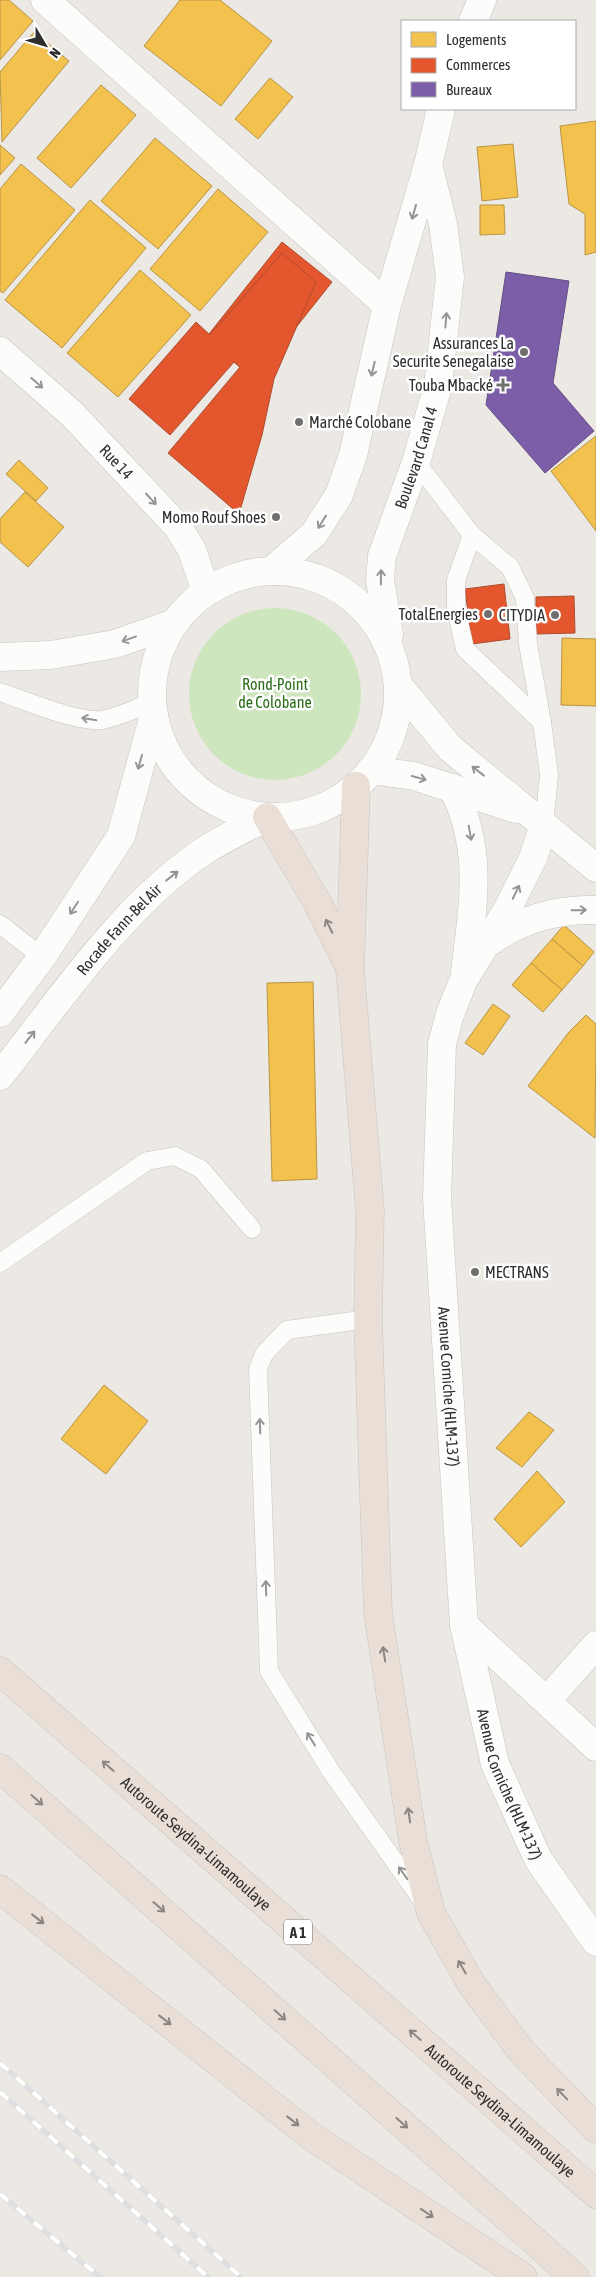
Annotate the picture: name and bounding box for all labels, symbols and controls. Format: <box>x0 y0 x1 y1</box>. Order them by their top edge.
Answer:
north arrow <box>20 20 70 70</box>
legend <box>401 20 576 110</box>
text: Logements <box>446 31 506 48</box>
text: N <box>46 45 64 61</box>
text: Commerces <box>446 56 510 73</box>
text: Bureaux <box>446 81 492 98</box>
one-way arrow <box>409 203 419 219</box>
one-way arrow <box>441 312 451 328</box>
place label: Assurances La Securite Senegalaise <box>393 334 514 371</box>
marker: Assurances La Securite Senegalaise <box>518 346 530 358</box>
one-way arrow <box>368 360 377 376</box>
place label: Touba Mbacké <box>409 376 493 394</box>
one-way arrow <box>30 378 43 389</box>
marker: Touba Mbacké <box>497 379 509 391</box>
street label: Boulevard Canal 4 <box>391 404 441 511</box>
place label: Marché Colobane <box>309 413 411 431</box>
marker: Marché Colobane <box>293 416 305 428</box>
street label: Rue 14 <box>96 441 137 482</box>
one-way arrow <box>145 492 157 505</box>
place label: Momo Rouf Shoes <box>162 508 266 526</box>
marker: Momo Rouf Shoes <box>270 511 282 523</box>
one-way arrow <box>317 514 327 528</box>
one-way arrow <box>376 570 386 586</box>
place label: TotalEnergies <box>399 605 478 624</box>
place label: CITYDIA <box>499 606 545 624</box>
marker: TotalEnergies <box>482 608 494 620</box>
marker: CITYDIA <box>549 609 561 621</box>
one-way arrow <box>122 635 137 644</box>
park label: Rond-Point de Colobane <box>238 675 312 711</box>
one-way arrow <box>82 713 98 723</box>
one-way arrow <box>135 754 144 770</box>
one-way arrow <box>471 766 484 777</box>
one-way arrow <box>410 773 426 783</box>
one-way arrow <box>465 825 475 841</box>
one-way arrow <box>165 871 178 882</box>
street label: Rocade Fann-Bel Air <box>73 880 165 978</box>
one-way arrow <box>512 885 521 900</box>
one-way arrow <box>69 901 79 915</box>
one-way arrow <box>570 905 587 915</box>
one-way arrow <box>323 919 333 934</box>
one-way arrow <box>25 1031 36 1044</box>
place label: MECTRANS <box>485 1263 549 1281</box>
marker: MECTRANS <box>469 1266 481 1278</box>
street label: Avenue Corniche (HLM-137) <box>435 1306 463 1467</box>
one-way arrow <box>256 1418 265 1434</box>
one-way arrow <box>262 1581 271 1597</box>
one-way arrow <box>379 1647 389 1663</box>
street label: Avenue Corniche (HLM-137) <box>474 1707 546 1863</box>
one-way arrow <box>306 1732 316 1746</box>
one-way arrow <box>102 1760 115 1772</box>
street label: Autoroute Seydina-Limamoulaye <box>118 1773 275 1914</box>
one-way arrow <box>30 1794 43 1806</box>
one-way arrow <box>404 1807 414 1823</box>
one-way arrow <box>398 1866 408 1880</box>
one-way arrow <box>152 1901 165 1913</box>
one-way arrow <box>31 1914 44 1925</box>
road number: A 1 <box>284 1920 312 1944</box>
one-way arrow <box>456 1960 466 1974</box>
one-way arrow <box>274 2009 287 2021</box>
one-way arrow <box>159 2015 172 2026</box>
one-way arrow <box>408 2029 421 2040</box>
street label: Autoroute Seydina-Limamoulaye <box>422 2040 579 2181</box>
one-way arrow <box>556 2087 568 2100</box>
one-way arrow <box>286 2116 299 2127</box>
one-way arrow <box>395 2117 408 2129</box>
one-way arrow <box>420 2208 434 2218</box>

